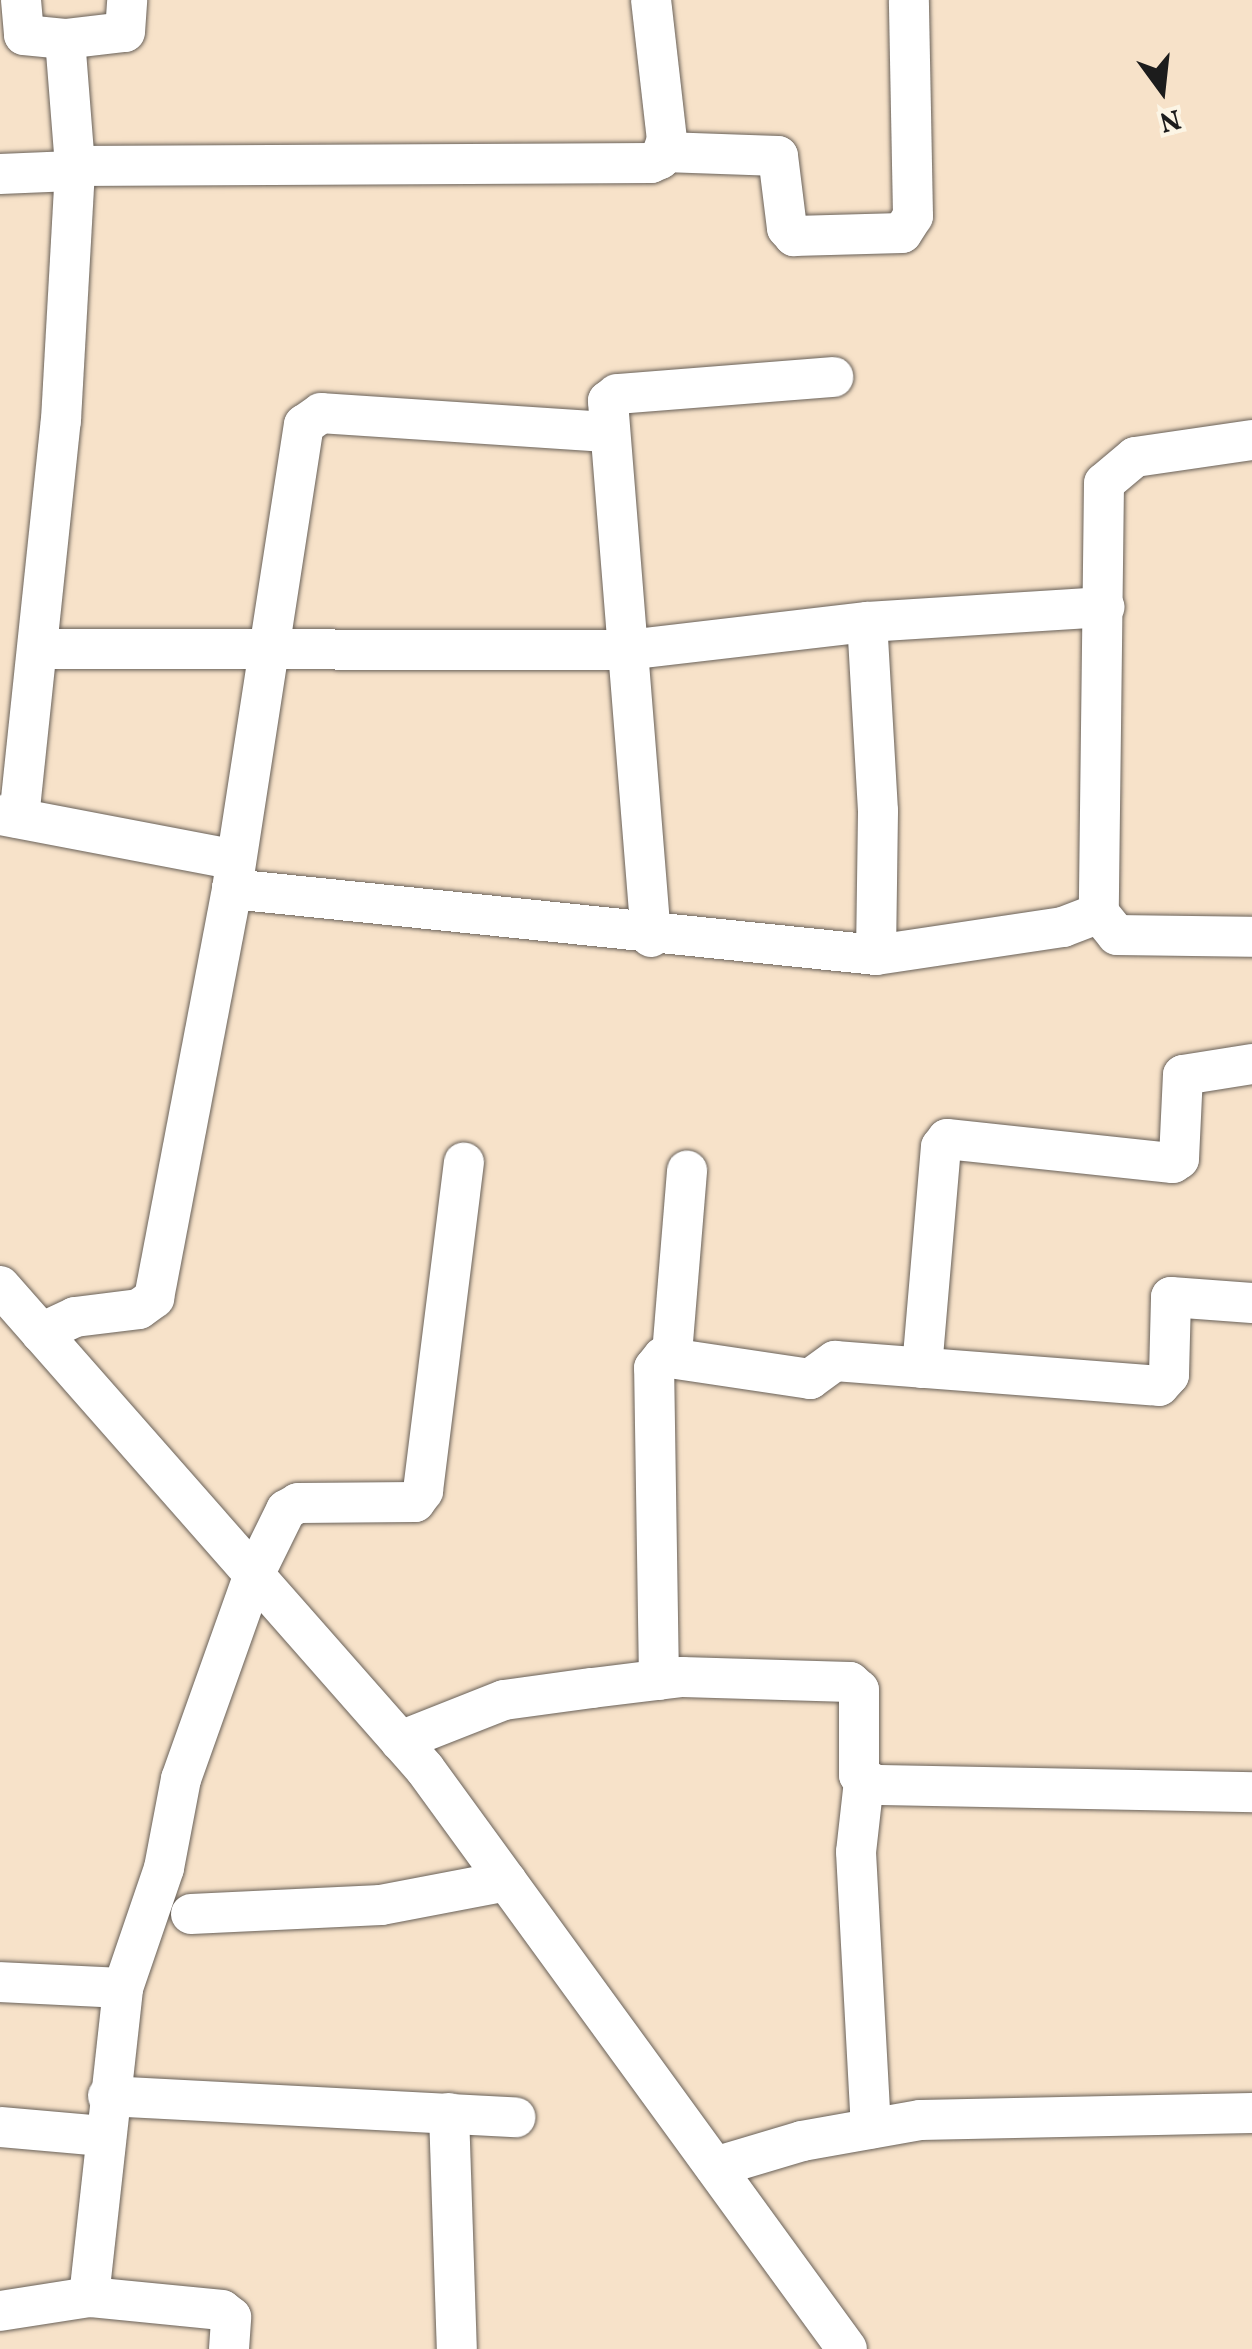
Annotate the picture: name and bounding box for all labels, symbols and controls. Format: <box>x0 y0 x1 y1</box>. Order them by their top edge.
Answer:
north arrow <box>1112 40 1212 140</box>
text: N <box>1155 98 1185 141</box>

